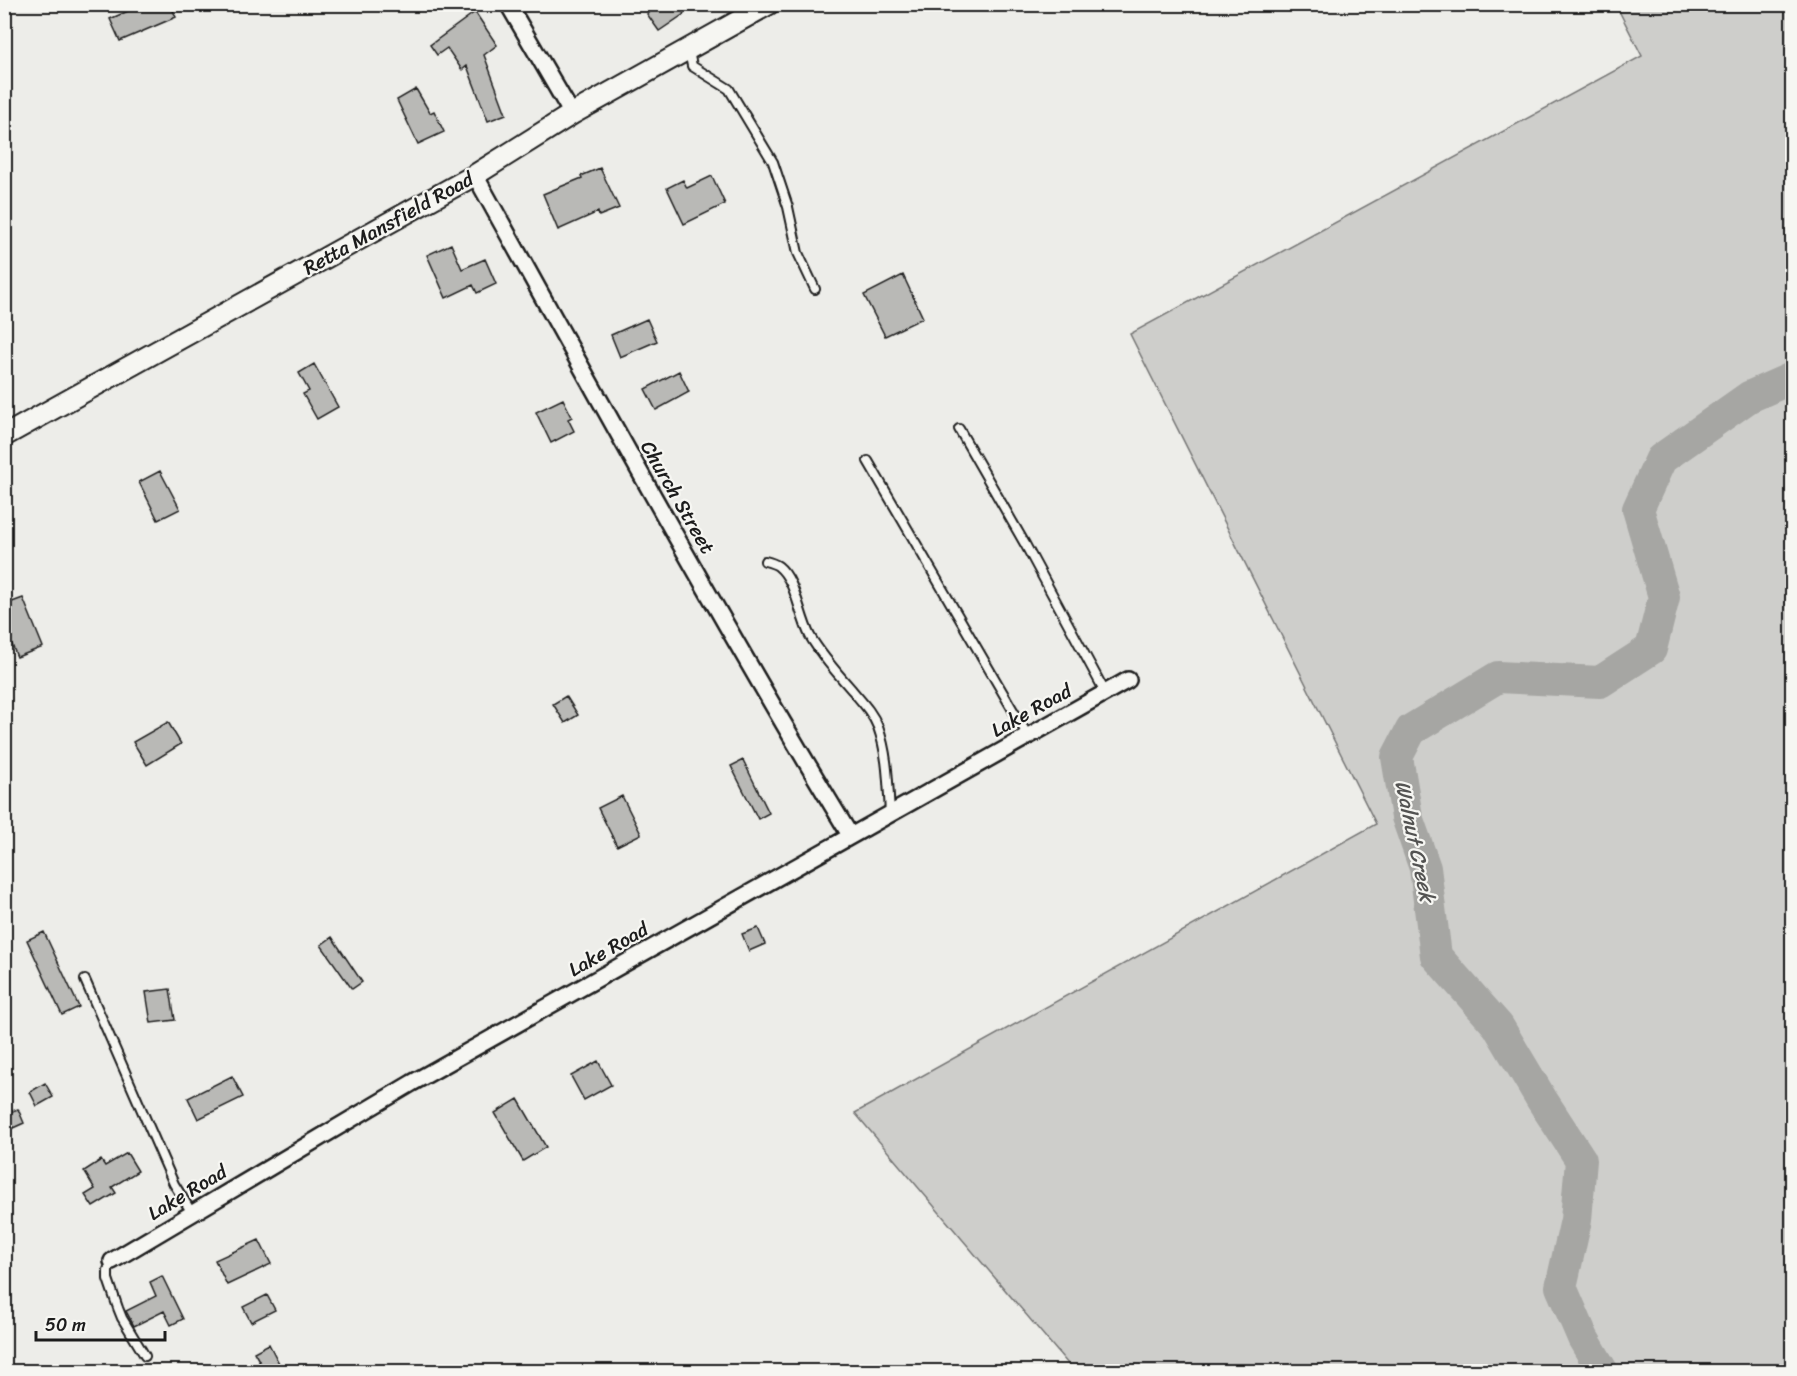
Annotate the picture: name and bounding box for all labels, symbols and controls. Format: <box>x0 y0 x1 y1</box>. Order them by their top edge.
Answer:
street label: Retta Mansfield Road <box>296 161 481 285</box>
street label: Church Street <box>631 434 724 561</box>
street label: Lake Road <box>984 673 1079 747</box>
water label: Walnut Creek <box>1384 777 1447 908</box>
street label: Lake Road <box>561 912 656 987</box>
street label: Lake Road <box>141 1154 235 1230</box>
scale bar <box>36 1304 165 1342</box>
text: 50 m <box>45 1309 86 1341</box>

